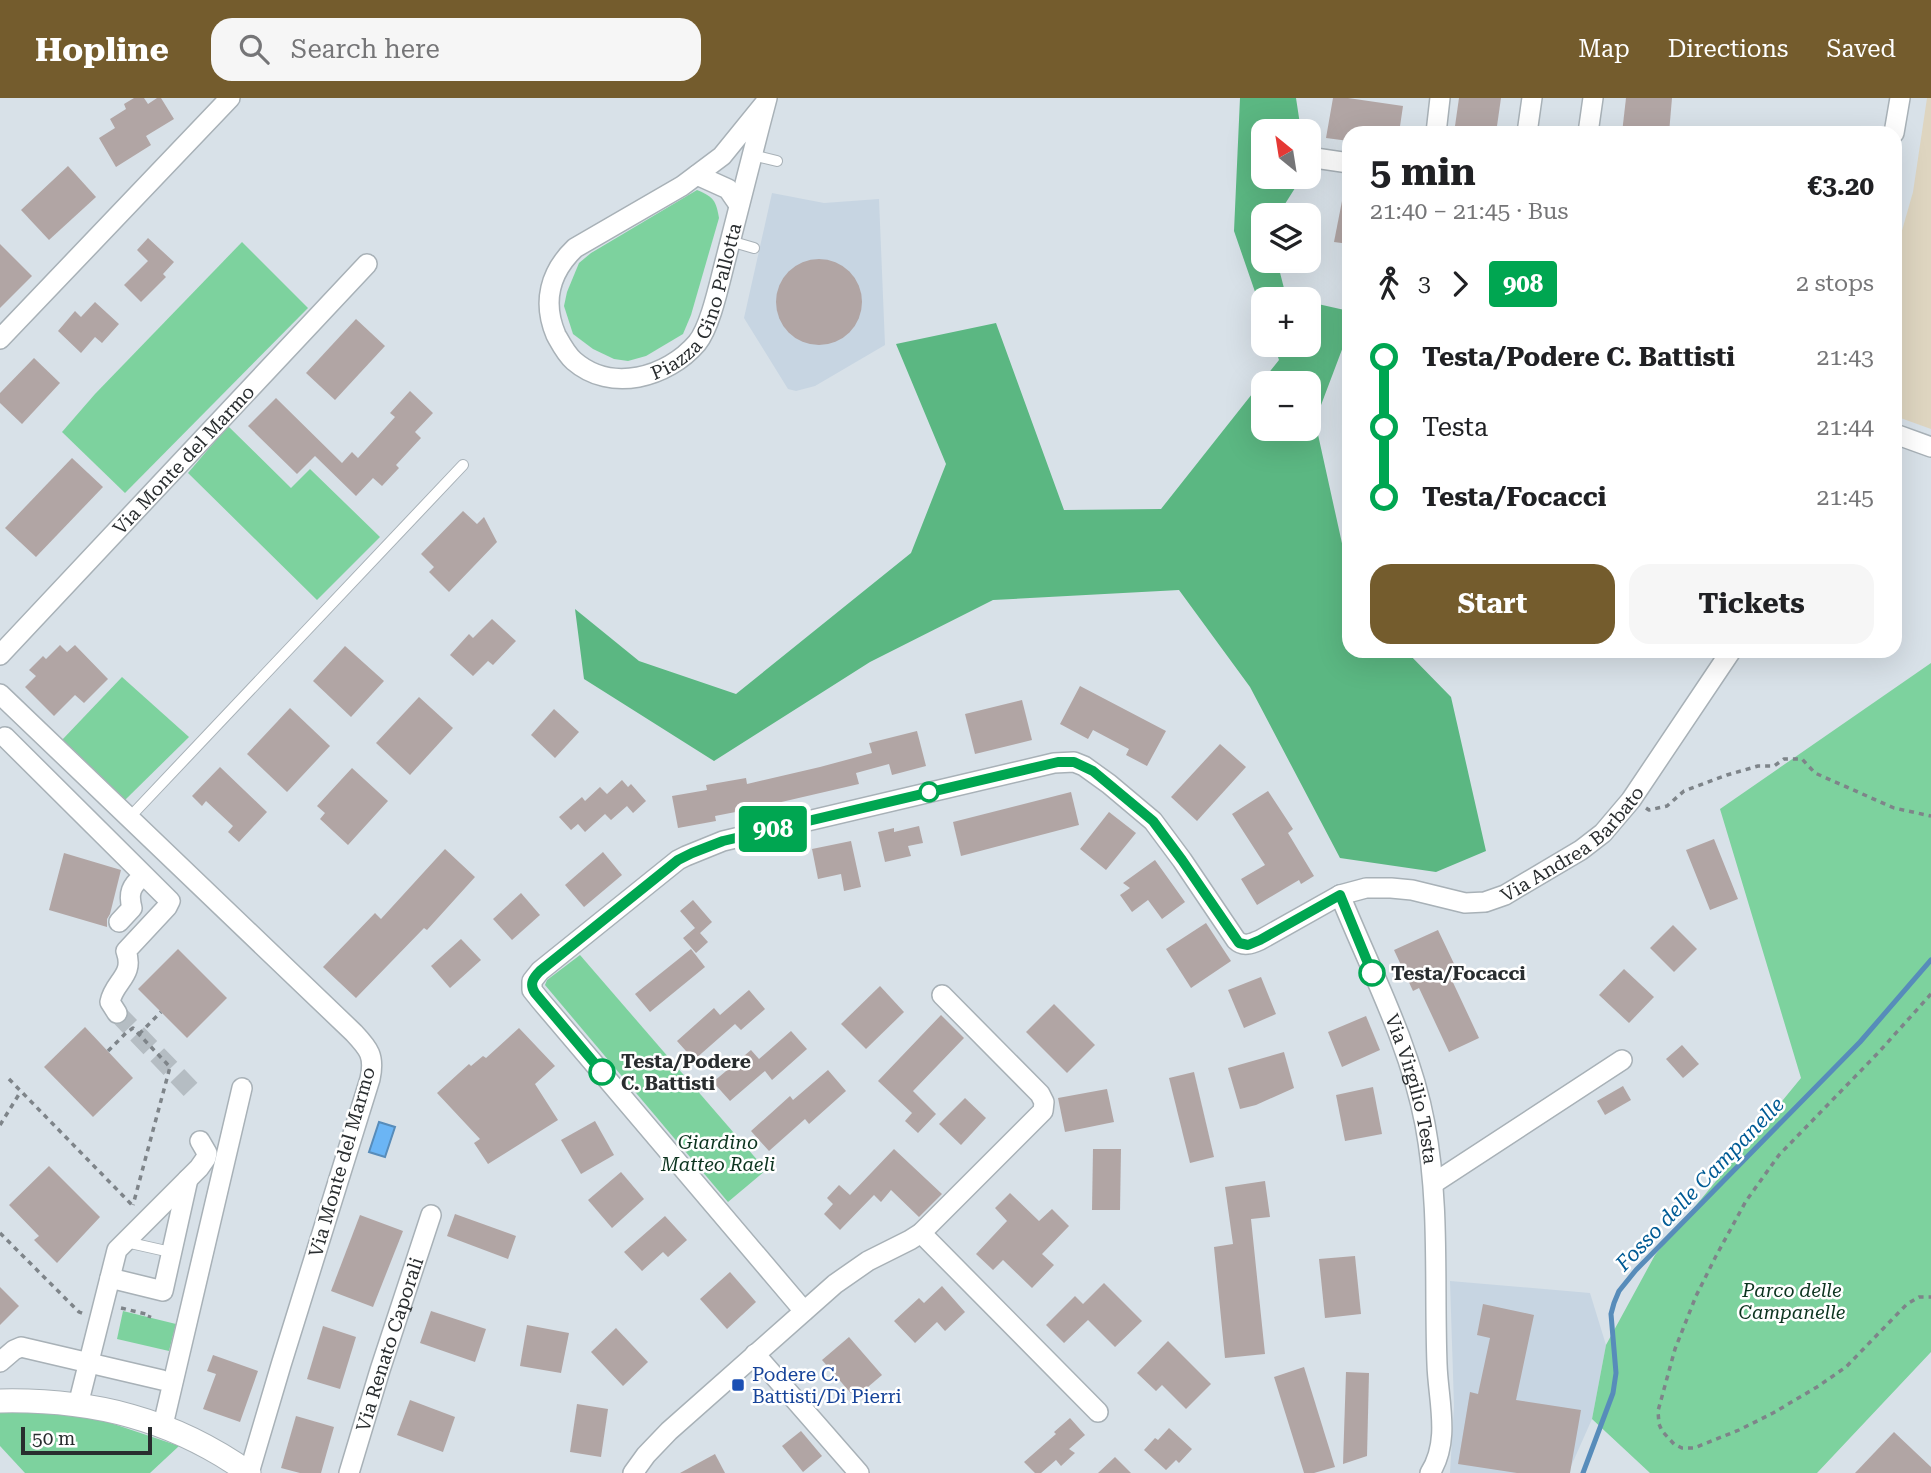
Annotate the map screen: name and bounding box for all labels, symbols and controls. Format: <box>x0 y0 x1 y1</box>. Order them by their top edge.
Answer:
search box <box>211 18 701 81</box>
text: Hopline <box>35 30 169 69</box>
icon: search <box>235 30 273 68</box>
text: Search here <box>291 34 440 64</box>
text: Map <box>1578 35 1630 63</box>
text: Directions <box>1668 35 1788 63</box>
text: Saved <box>1826 35 1896 63</box>
north arrow <box>1251 119 1321 189</box>
map controls <box>1251 119 1321 441</box>
text: 5 min <box>1370 150 1476 194</box>
text: €3.20 <box>1808 171 1874 201</box>
text: 21:40 – 21:45 · Bus <box>1370 198 1568 225</box>
button: layers <box>1251 203 1321 273</box>
street label: Piazza Gino Pallotta <box>647 220 746 384</box>
icon: walk <box>1370 265 1408 303</box>
icon: forward <box>1441 265 1479 303</box>
text: 3 <box>1418 270 1431 297</box>
text: 908 <box>1503 270 1543 298</box>
text: 2 stops <box>1796 270 1874 297</box>
button: + <box>1251 287 1321 357</box>
text: Testa/Podere C. Battisti <box>1422 342 1735 372</box>
text: 21:43 <box>1817 344 1874 371</box>
button: − <box>1251 371 1321 441</box>
street label: Via Monte del Marmo <box>108 380 259 539</box>
text: Testa <box>1422 412 1488 442</box>
text: 21:44 <box>1817 414 1874 441</box>
text: Testa/Focacci <box>1422 482 1606 512</box>
text: 21:45 <box>1817 484 1874 511</box>
button: Start <box>1370 564 1615 644</box>
button: Tickets <box>1629 564 1874 644</box>
unlabelled marker <box>919 782 939 802</box>
street label: Via Andrea Barbato <box>1496 782 1648 907</box>
line badge: 908 <box>733 806 813 852</box>
text: 908 <box>753 815 793 843</box>
marker: Testa/Focacci <box>1359 960 1385 986</box>
place label: Testa/Focacci <box>1391 962 1526 985</box>
street label: Via Virgilio Testa <box>1380 1010 1442 1166</box>
place label: Testa/Podere C. Battisti <box>621 1050 751 1095</box>
marker: Testa/Podere C. Battisti <box>589 1059 615 1085</box>
street label: Via Monte del Marmo <box>304 1064 380 1260</box>
water label: Fosso delle Campanelle <box>1610 1092 1789 1276</box>
park label: Giardino Matteo Raeli <box>660 1131 775 1176</box>
street label: Via Renato Caporali <box>351 1254 428 1434</box>
park label: Parco delle Campanelle <box>1739 1279 1846 1324</box>
place label: Podere C. Battisti/Di Pierri <box>752 1363 902 1408</box>
marker: Podere C. Battisti/Di Pierri <box>730 1377 746 1393</box>
scale bar <box>21 1424 152 1456</box>
text: 50 m <box>32 1427 75 1450</box>

